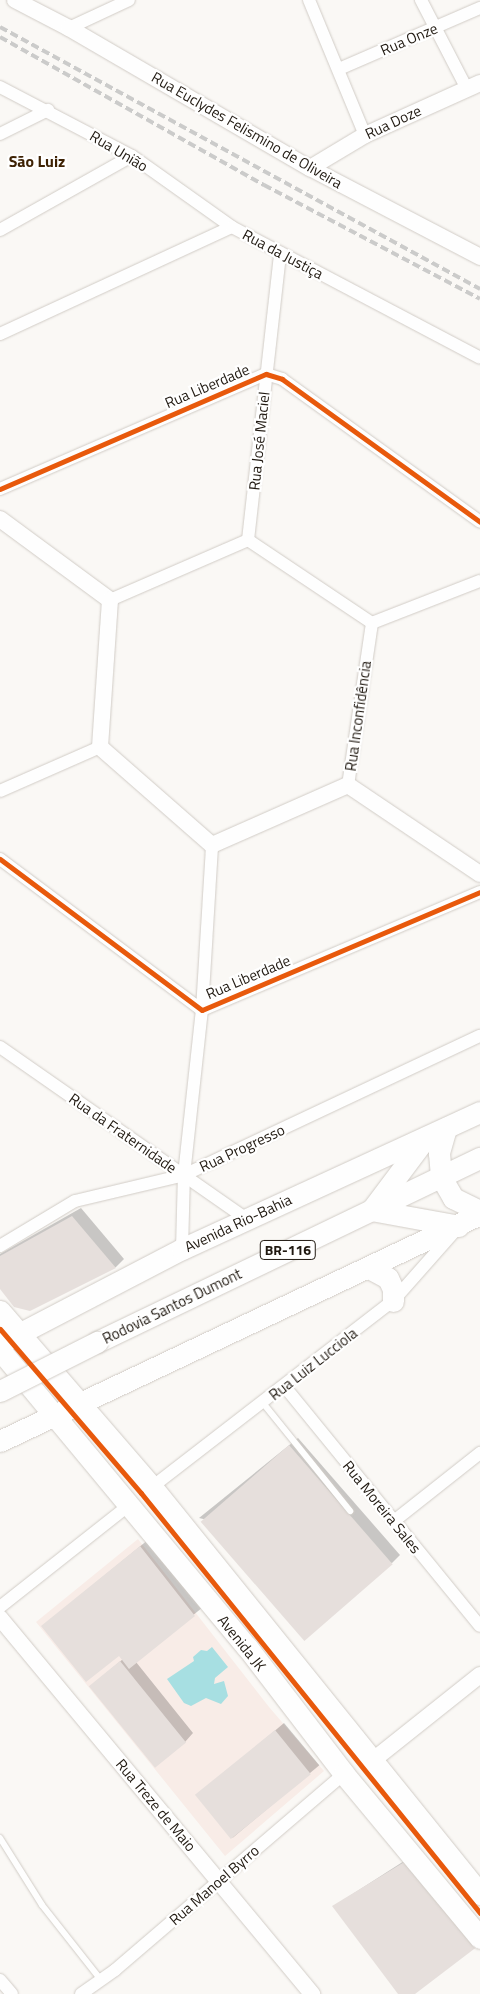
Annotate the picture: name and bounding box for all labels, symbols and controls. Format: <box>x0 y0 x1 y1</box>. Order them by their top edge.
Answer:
street label: Rua Onze <box>378 19 440 59</box>
street label: Rua Euclydes Felismino de Oliveira <box>148 68 346 192</box>
street label: Rua Doze <box>362 101 424 143</box>
street label: Rua União <box>87 127 151 175</box>
district label: São Luiz <box>9 151 65 171</box>
street label: Rua da Justiça <box>240 225 326 283</box>
street label: Rua Liberdade <box>162 360 252 412</box>
street label: Rua José Maciel <box>245 391 273 491</box>
street label: Rua Inconfidência <box>341 660 375 772</box>
street label: Rua Liberdade <box>203 951 293 1003</box>
street label: Rua da Fraternidade <box>66 1089 180 1177</box>
street label: Rua Progresso <box>196 1120 288 1176</box>
street label: Avenida Rio-Bahia <box>182 1190 294 1256</box>
road number: BR-116 <box>259 1238 317 1262</box>
street label: Rodovia Santos Dumont <box>99 1264 245 1348</box>
street label: Rua Luiz Lucciola <box>265 1324 361 1404</box>
street label: Rua Moreira Sales <box>339 1457 425 1557</box>
street label: Avenida JK <box>214 1612 270 1674</box>
street label: Rua Treze de Maio <box>112 1755 200 1855</box>
street label: Rua Manoel Byrro <box>165 1841 263 1929</box>

